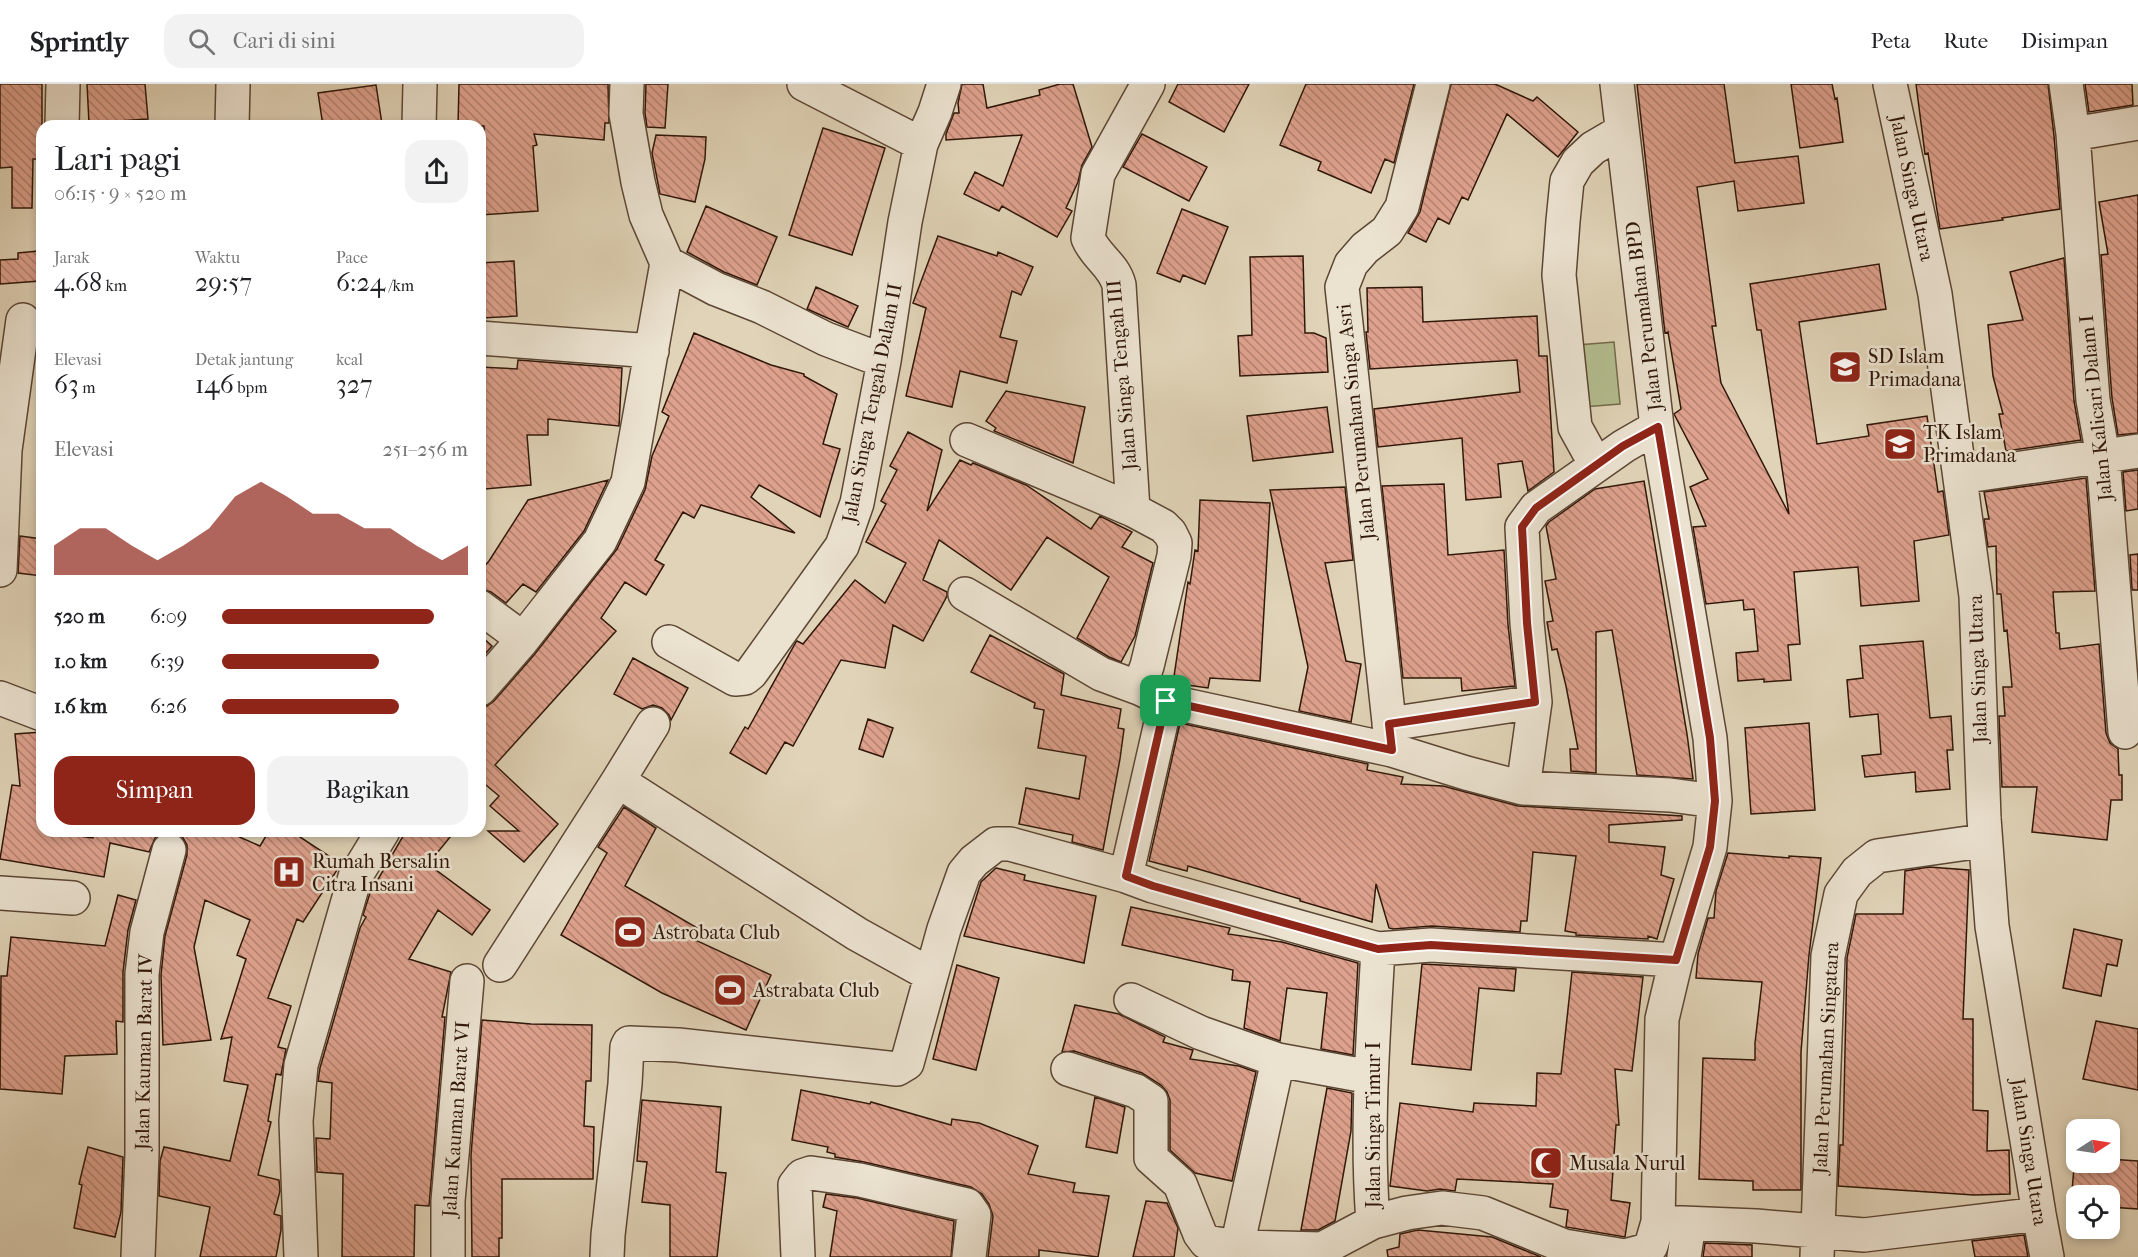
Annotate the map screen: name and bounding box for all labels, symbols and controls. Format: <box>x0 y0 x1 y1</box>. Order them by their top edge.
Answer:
search box <box>164 14 584 68</box>
text: Sprintly <box>30 25 128 58</box>
icon: search <box>185 25 218 58</box>
text: Cari di sini <box>233 28 335 54</box>
text: Peta <box>1871 29 1910 53</box>
text: Rute <box>1943 29 1988 53</box>
text: Disimpan <box>2021 29 2108 53</box>
street label: Jalan Singa Utara <box>1885 111 1939 264</box>
text: Lari pagi <box>54 140 181 179</box>
button: share <box>405 140 468 203</box>
text: 06:15 · 9 × 520 m <box>54 182 187 205</box>
street label: Jalan Perumahan BPD <box>1621 220 1667 414</box>
text: Jarak <box>54 248 90 267</box>
text: Waktu <box>195 248 240 267</box>
text: Pace <box>336 248 368 267</box>
text: 4.68 <box>54 267 102 298</box>
text: 29:57 <box>195 267 252 298</box>
text: 6:24 <box>336 267 385 298</box>
text: km <box>102 276 127 295</box>
text: /km <box>385 276 414 295</box>
street label: Jalan Singa Tengah III <box>1102 279 1142 473</box>
street label: Jalan Singa Tengah Dalam II <box>837 281 907 527</box>
street label: Jalan Perumahan Singa Asri <box>1332 303 1380 543</box>
street label: Jalan Kalicari Dalam I <box>2075 314 2117 504</box>
place label: SD Islam Primadana <box>1868 345 1962 391</box>
school or university icon: SD Islam Primadana <box>1827 349 1863 385</box>
text: Elevasi <box>54 350 102 369</box>
text: Detak jantung <box>195 350 293 369</box>
text: kcal <box>336 350 363 369</box>
text: 63 <box>54 369 79 400</box>
text: 146 <box>195 369 234 400</box>
text: 327 <box>336 369 373 400</box>
text: m <box>79 378 95 397</box>
text: bpm <box>234 378 267 397</box>
place label: TK Islam Primadana <box>1923 421 2017 467</box>
school or university icon: TK Islam Primadana <box>1882 426 1918 462</box>
text: Elevasi <box>54 438 114 461</box>
text: 251–256 m <box>383 438 468 461</box>
street label: Jalan Singa Utara <box>1964 594 1992 746</box>
text: 520 m <box>54 605 105 628</box>
text: 6:09 <box>150 605 187 628</box>
text: 1.0 km <box>54 650 107 673</box>
text: 6:39 <box>150 650 184 673</box>
pin <box>1140 675 1191 726</box>
icon: arrive <box>1149 684 1182 717</box>
text: 1.6 km <box>54 695 107 718</box>
text: 6:26 <box>150 695 187 718</box>
button: Simpan <box>54 756 255 825</box>
button: Bagikan <box>267 756 468 825</box>
place label: Rumah Bersalin Citra Insani <box>312 850 450 896</box>
hospital icon: Rumah Bersalin Citra Insani <box>271 854 307 890</box>
sports icon: Astrobata Club <box>612 914 648 950</box>
place label: Astrobata Club <box>652 921 780 944</box>
street label: Jalan Perumahan Singatara <box>1808 941 1844 1177</box>
street label: Jalan Kauman Barat IV <box>131 953 157 1152</box>
sports icon: Astrabata Club <box>712 972 748 1008</box>
place label: Astrabata Club <box>752 979 879 1002</box>
street label: Jalan Kauman Barat VI <box>438 1020 474 1220</box>
street label: Jalan Singa Timur I <box>1362 1042 1385 1210</box>
street label: Jalan Singa Utara <box>2006 1075 2052 1228</box>
north arrow <box>2066 1119 2120 1173</box>
map controls <box>2066 1119 2120 1239</box>
mosque icon: Musala Nurul <box>1528 1145 1564 1181</box>
place label: Musala Nurul <box>1569 1152 1686 1175</box>
button: locate <box>2066 1185 2120 1239</box>

